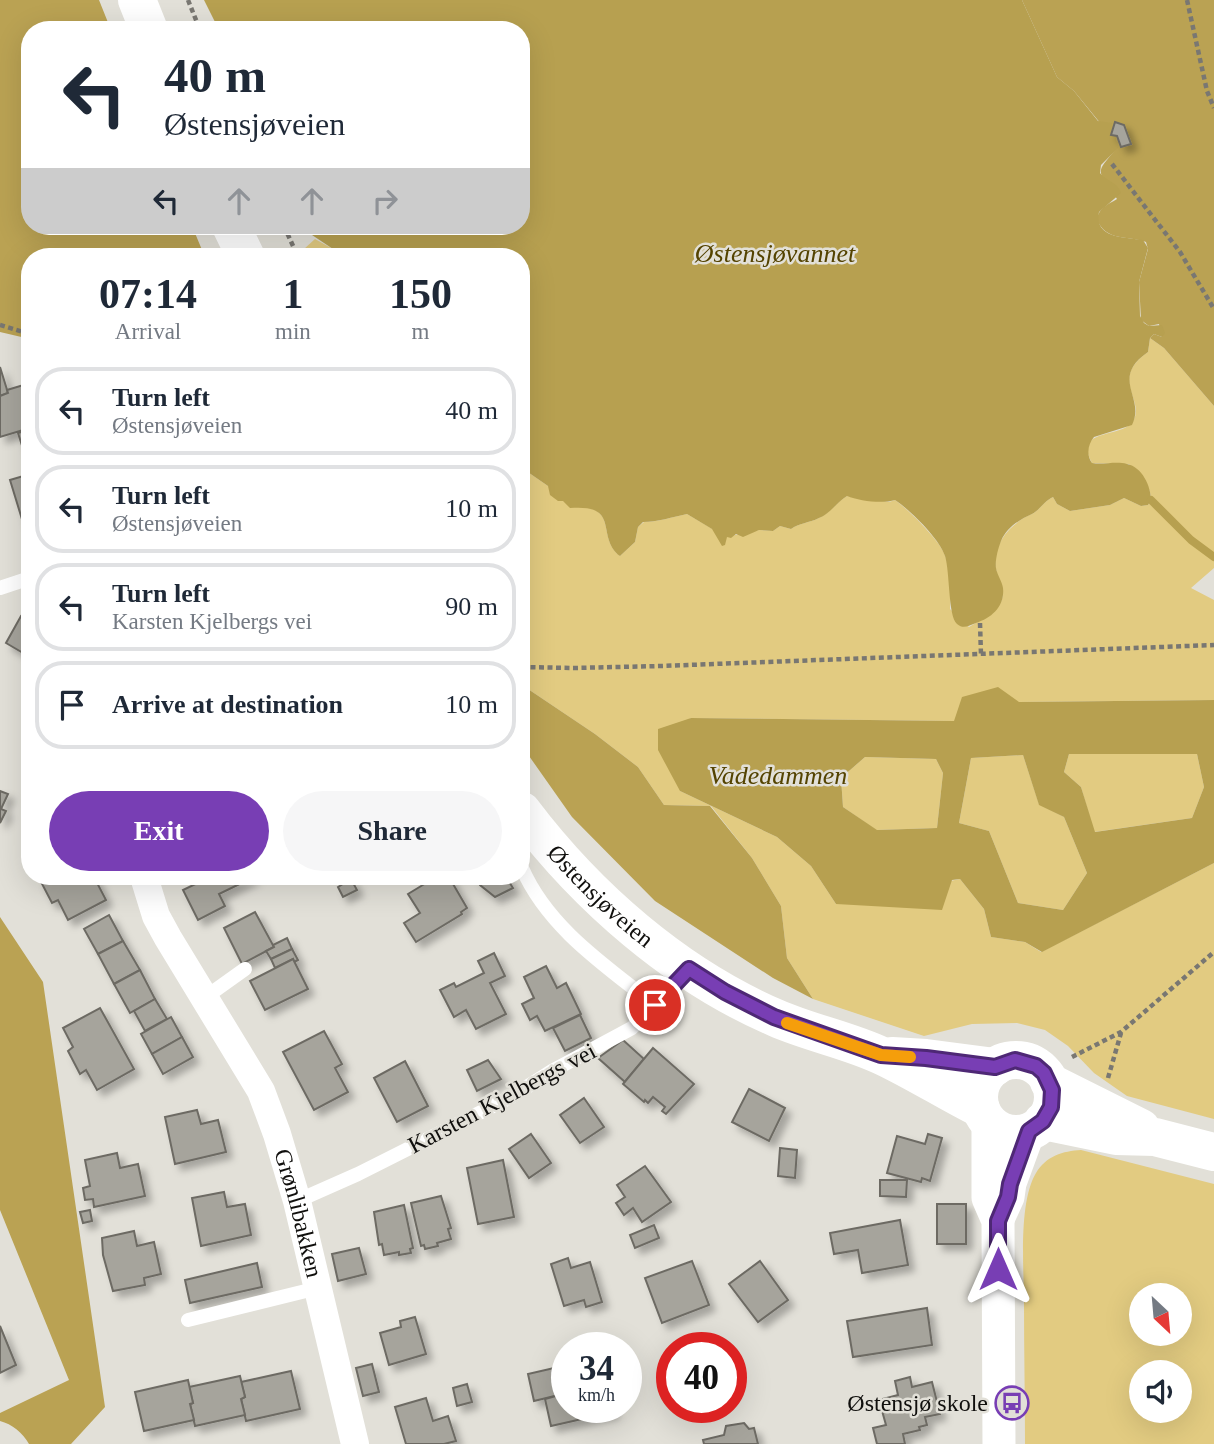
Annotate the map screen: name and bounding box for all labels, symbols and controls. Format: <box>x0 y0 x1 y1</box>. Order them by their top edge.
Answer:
text: 40 m <box>164 48 266 103</box>
icon: left <box>49 49 140 140</box>
text: Østensjøveien <box>164 106 345 142</box>
icon: left <box>147 182 185 220</box>
icon: ahead <box>220 182 258 220</box>
icon: ahead <box>293 182 331 220</box>
icon: right <box>366 182 404 220</box>
water label: Østensjøvannet <box>694 239 856 268</box>
text: 07:14 <box>99 271 197 317</box>
text: 1 <box>282 271 303 317</box>
text: 150 <box>389 271 452 317</box>
text: Arrival <box>115 319 181 344</box>
text: min <box>275 319 311 344</box>
text: m <box>411 319 429 344</box>
text: Turn left <box>112 383 210 412</box>
icon: left <box>53 392 91 430</box>
text: 40 m <box>445 396 498 425</box>
text: Østensjøveien <box>112 413 242 438</box>
text: Turn left <box>112 481 210 510</box>
icon: left <box>53 490 91 528</box>
text: 10 m <box>445 494 498 523</box>
text: Østensjøveien <box>112 511 242 536</box>
text: Turn left <box>112 579 210 608</box>
icon: left <box>53 588 91 626</box>
text: 90 m <box>445 592 498 621</box>
text: Karsten Kjelbergs vei <box>112 609 312 634</box>
icon: arrive <box>53 686 91 724</box>
text: Arrive at destination <box>112 690 343 719</box>
text: 10 m <box>445 690 498 719</box>
water label: Vadedammen <box>709 761 847 790</box>
button: Exit <box>49 791 269 871</box>
button: Share <box>283 791 502 871</box>
street label: Østensjøveien <box>542 840 658 952</box>
pin <box>625 975 685 1035</box>
icon: arrive <box>636 986 674 1024</box>
street label: Karsten Kjelbergs vei <box>404 1037 601 1158</box>
street label: Grønlibakken <box>269 1146 328 1280</box>
position arrow <box>961 1232 1035 1306</box>
north arrow <box>1129 1283 1192 1346</box>
map controls <box>1129 1283 1192 1423</box>
speed limit sign: 40 <box>656 1332 747 1423</box>
text: 34 <box>579 1349 614 1388</box>
button: sound <box>1129 1360 1192 1423</box>
bus stop icon: Østensjø skole <box>993 1384 1031 1422</box>
text: km/h <box>578 1385 615 1405</box>
place label: Østensjø skole <box>847 1390 988 1416</box>

